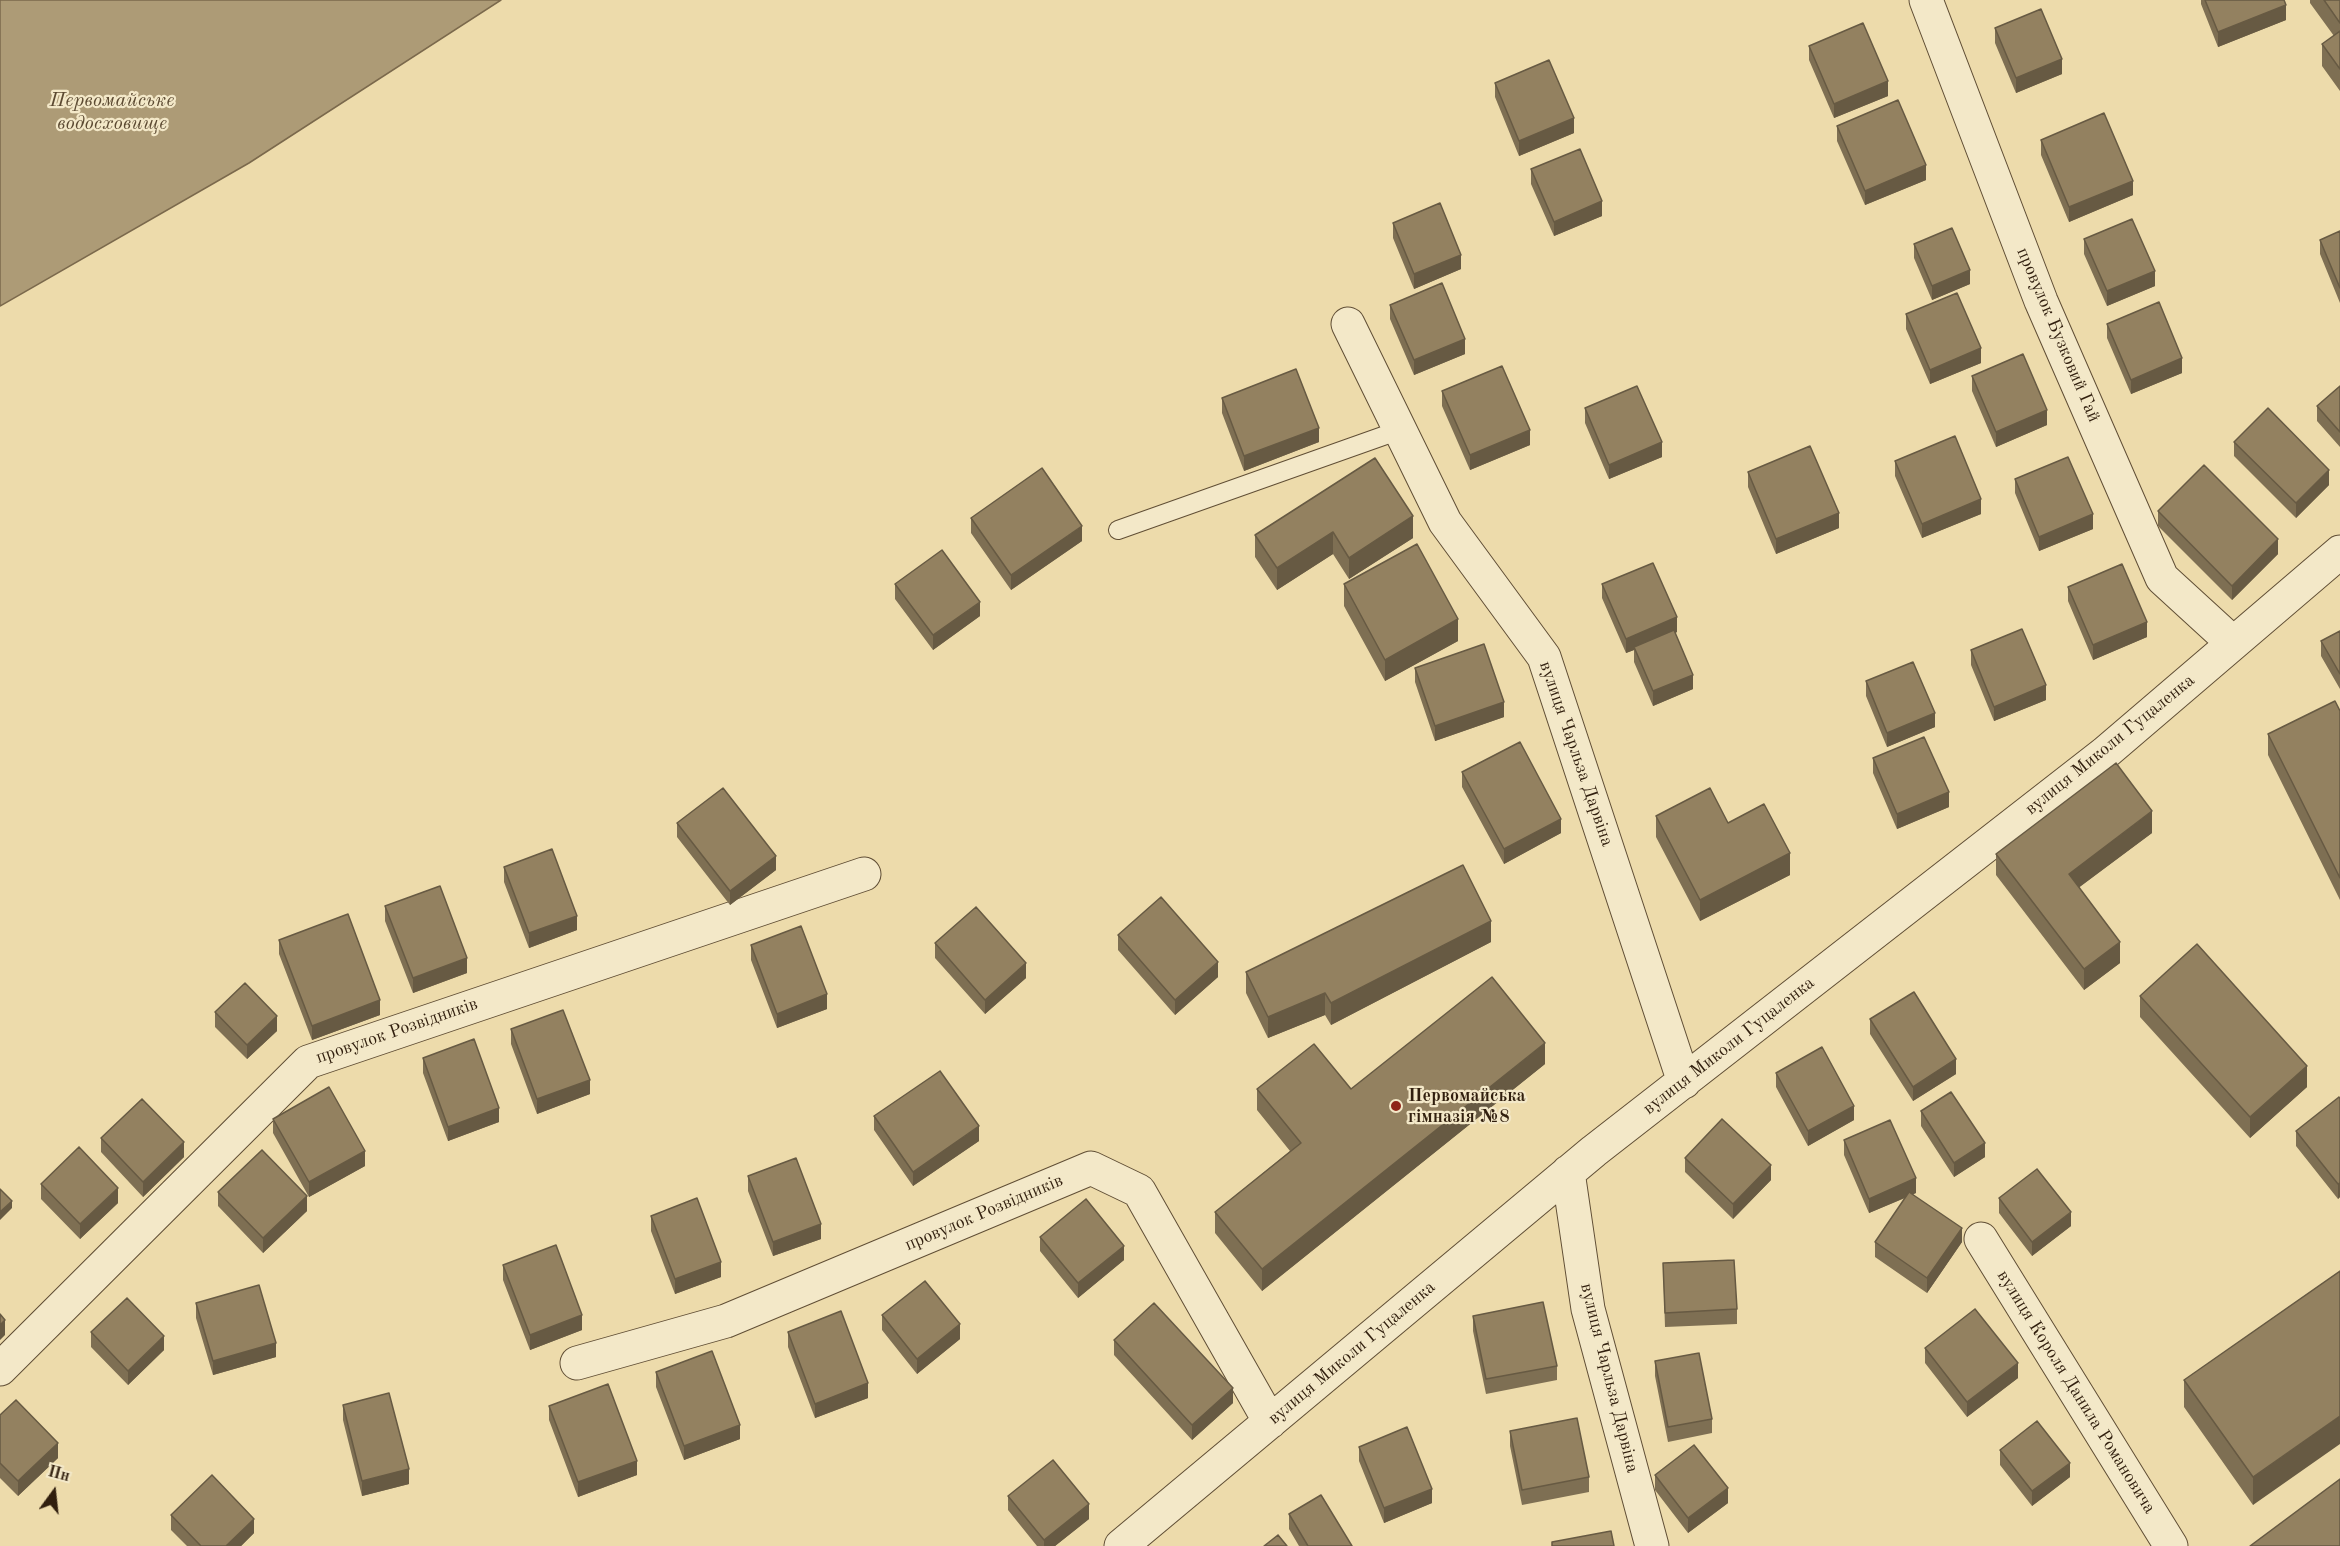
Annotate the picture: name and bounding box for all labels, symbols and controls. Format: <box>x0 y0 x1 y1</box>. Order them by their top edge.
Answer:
water label: Первомайське водосховище <box>50 89 174 136</box>
street label: провулок Бузковий Гай <box>2011 244 2105 426</box>
street label: вулиця Чарльза Дарвіна <box>1534 658 1618 850</box>
street label: вулиця Миколи Гуцаленка <box>2021 670 2199 820</box>
street label: вулиця Миколи Гуцаленка <box>1639 972 1819 1120</box>
street label: провулок Розвідників <box>313 993 481 1069</box>
place label: Первомайська гімназія №8 <box>1408 1085 1526 1128</box>
marker: Первомайська гімназія №8 <box>1389 1099 1403 1113</box>
street label: провулок Розвідників <box>902 1170 1066 1256</box>
street label: вулиця Короля Данила Романовича <box>1992 1266 2160 1518</box>
street label: вулиця Миколи Гуцаленка <box>1264 1277 1440 1429</box>
street label: вулиця Чарльза Дарвіна <box>1575 1281 1643 1475</box>
north arrow <box>24 1462 84 1522</box>
text: Пн <box>46 1464 71 1485</box>

